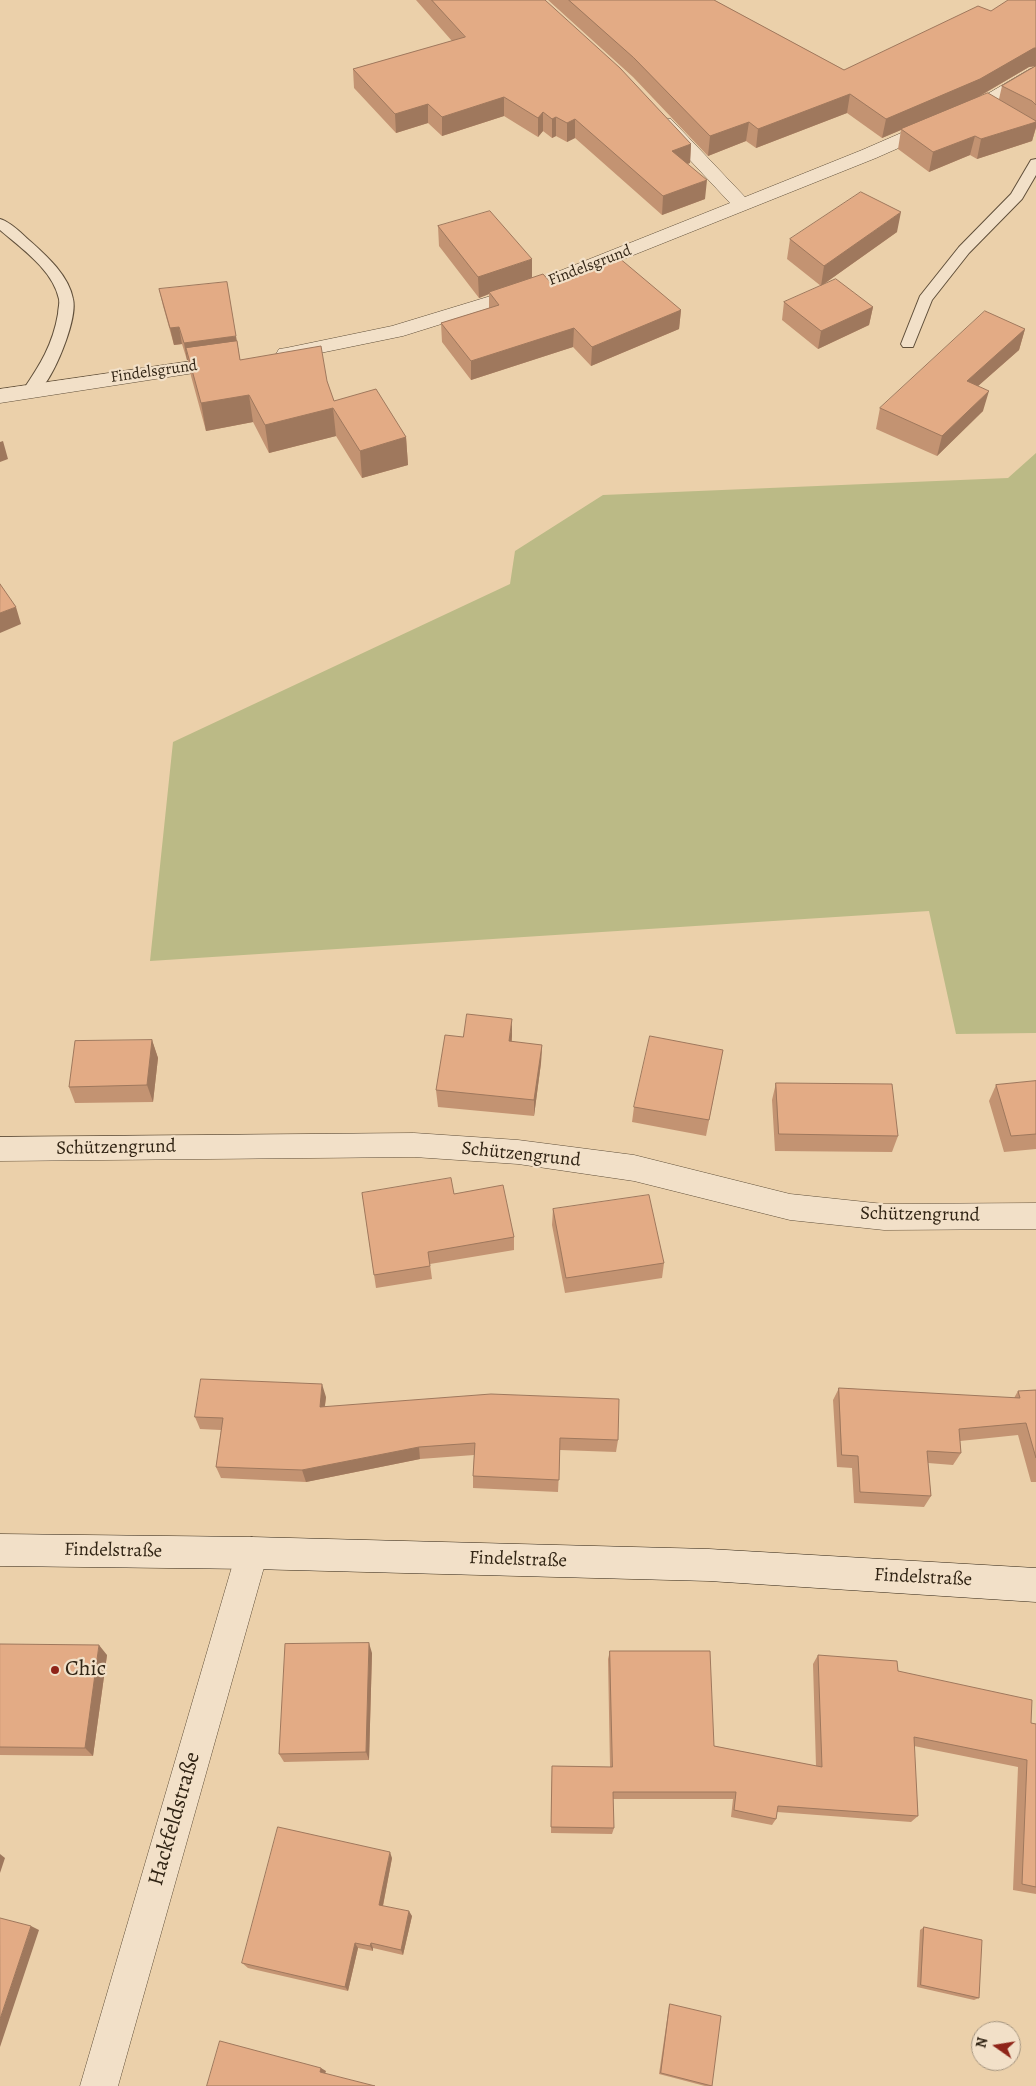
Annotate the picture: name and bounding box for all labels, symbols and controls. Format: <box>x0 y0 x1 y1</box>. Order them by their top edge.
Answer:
street label: Findelsgrund <box>546 241 634 291</box>
street label: Findelsgrund <box>109 356 199 388</box>
street label: Schützengrund <box>56 1136 176 1160</box>
street label: Schützengrund <box>460 1137 582 1173</box>
street label: Schützengrund <box>860 1203 980 1227</box>
street label: Findelstraße <box>64 1539 162 1563</box>
street label: Findelstraße <box>469 1547 567 1573</box>
street label: Findelstraße <box>873 1564 973 1592</box>
place label: Chic <box>65 1657 106 1683</box>
marker: Chic <box>49 1664 61 1676</box>
street label: Hackfeldstraße <box>143 1749 207 1889</box>
north arrow <box>971 2021 1021 2071</box>
text: N <box>971 2036 992 2050</box>

